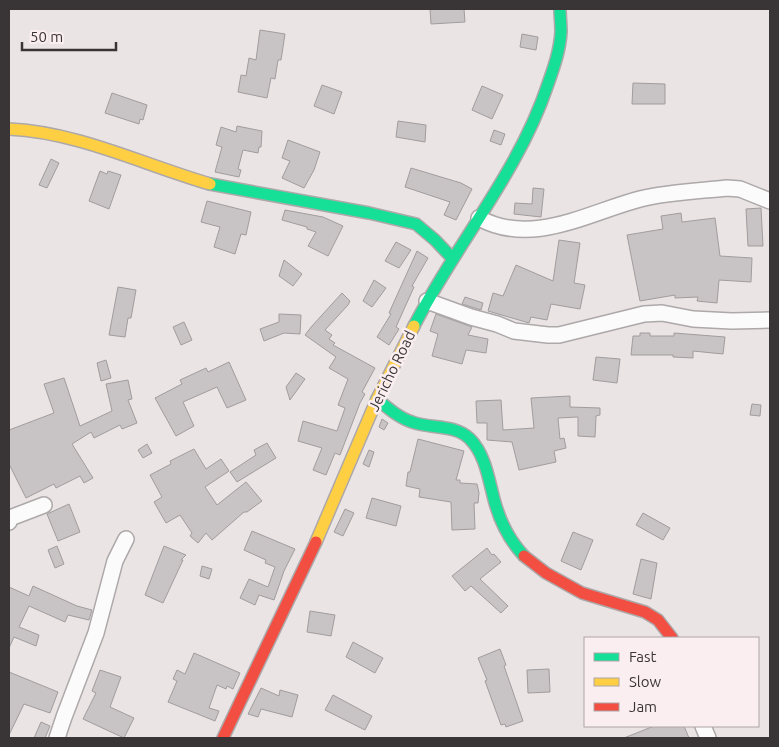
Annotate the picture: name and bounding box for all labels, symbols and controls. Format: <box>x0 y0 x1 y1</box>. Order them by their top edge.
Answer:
scale bar <box>22 20 116 52</box>
text: 50 m <box>30 28 63 45</box>
street label: Jericho Road <box>365 328 418 414</box>
legend <box>584 637 759 727</box>
text: Fast <box>629 648 657 665</box>
text: Slow <box>629 673 662 690</box>
text: Jam <box>629 698 657 715</box>

